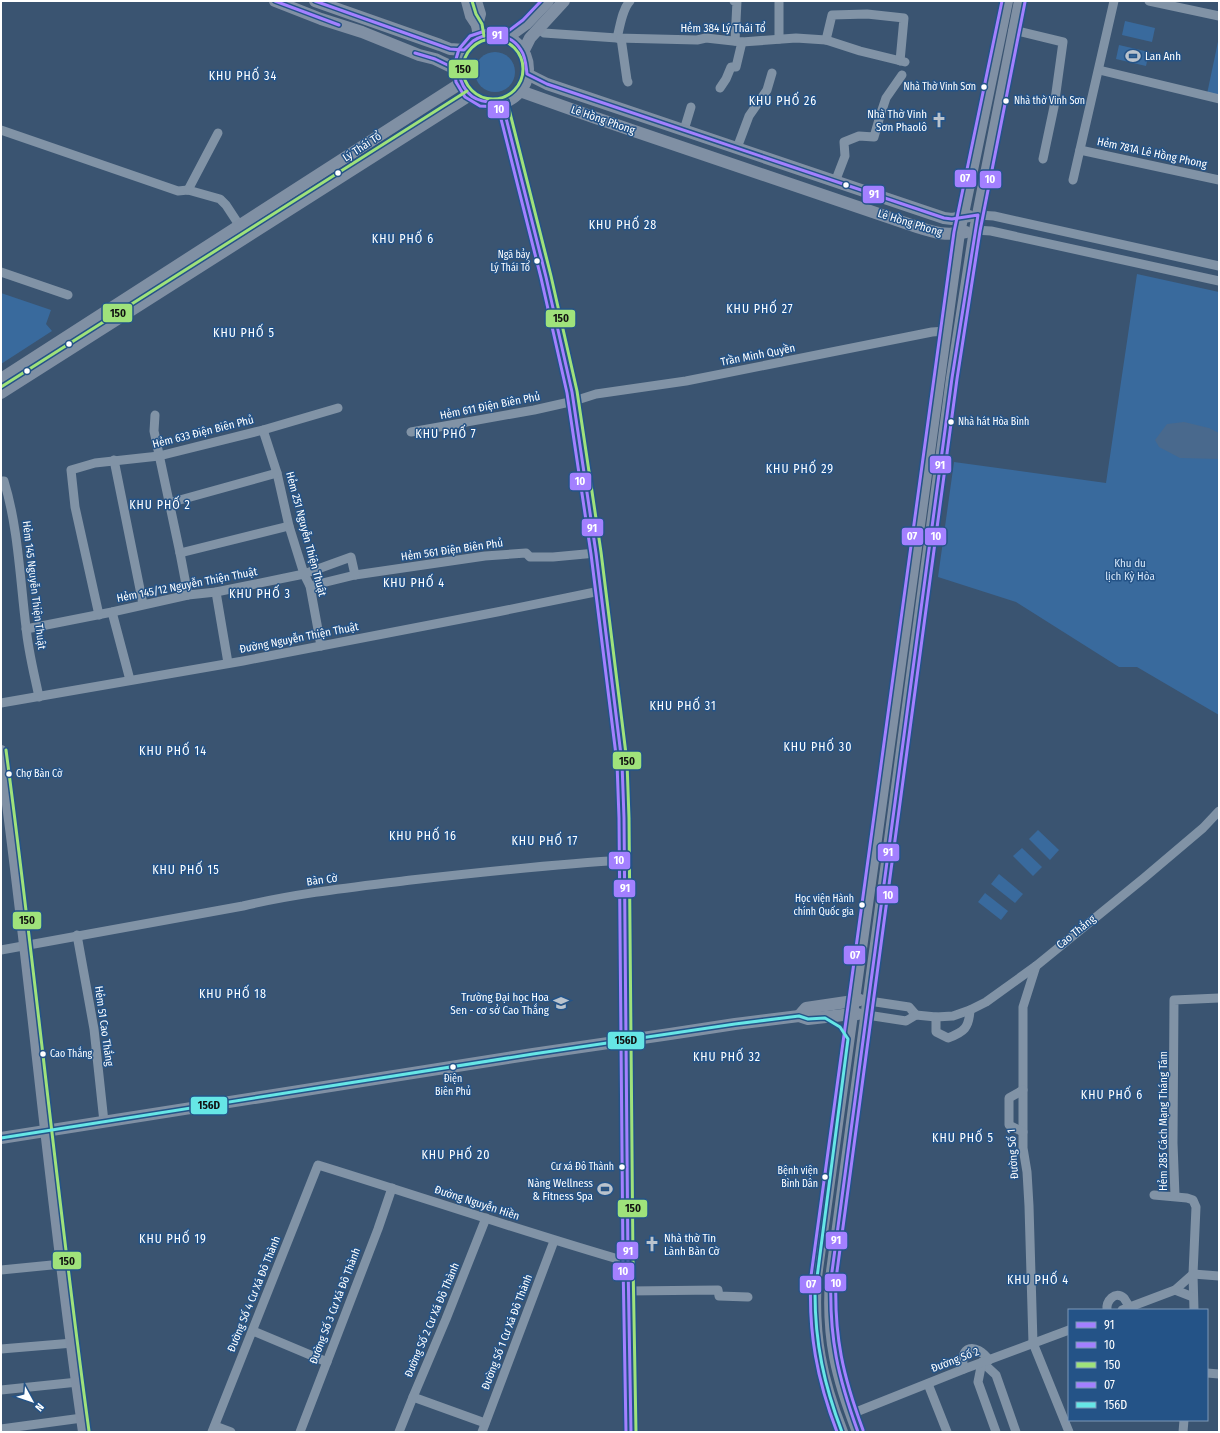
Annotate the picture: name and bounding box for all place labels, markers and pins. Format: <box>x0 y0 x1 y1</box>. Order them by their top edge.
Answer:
sports icon: Lan Anh <box>1124 47 1142 65</box>
place label: Lan Anh <box>1145 50 1181 63</box>
place label: Nhà Thờ Vinh Sơn <box>904 81 976 93</box>
marker: Nhà Thờ Vinh Sơn <box>979 82 989 92</box>
place label: Nhà thờ Vinh Sơn <box>1014 95 1085 107</box>
marker: Nhà thờ Vinh Sơn <box>1001 96 1011 106</box>
place label: Nhà Thờ Vinh Sơn Phaolô <box>867 108 927 134</box>
church icon: Nhà Thờ Vinh Sơn Phaolô <box>930 111 948 129</box>
unlabelled marker <box>333 168 343 178</box>
unlabelled marker <box>841 180 851 190</box>
place label: Ngã bảy Lý Thái Tổ <box>490 248 531 274</box>
marker: Ngã bảy Lý Thái Tổ <box>532 256 542 266</box>
unlabelled marker <box>64 339 74 349</box>
unlabelled marker <box>22 366 32 376</box>
place label: Nhà hát Hòa Bình <box>958 415 1029 428</box>
marker: Nhà hát Hòa Bình <box>946 417 956 427</box>
place label: Chợ Bàn Cờ <box>16 768 63 780</box>
marker: Chợ Bàn Cờ <box>4 769 14 779</box>
place label: Học viện Hành chính Quốc gia <box>794 893 854 918</box>
marker: Học viện Hành chính Quốc gia <box>857 900 867 910</box>
place label: Trường Đại học Hoa Sen - cơ sở Cao Thắng <box>450 991 550 1017</box>
school or university icon: Trường Đại học Hoa Sen - cơ sở Cao Thắng <box>552 994 570 1012</box>
place label: Cao Thắng <box>50 1046 93 1060</box>
marker: Cao Thắng <box>38 1049 48 1059</box>
marker: Điện Biên Phủ <box>448 1062 458 1072</box>
place label: Điện Biên Phủ <box>435 1073 471 1098</box>
place label: Cư xá Đô Thành <box>551 1161 614 1173</box>
marker: Cư xá Đô Thành <box>617 1162 627 1172</box>
place label: Bệnh viện Bình Dân <box>778 1165 818 1190</box>
marker: Bệnh viện Bình Dân <box>820 1172 830 1182</box>
place label: Nàng Wellness & Fitness Spa <box>527 1177 593 1203</box>
sports icon: Nàng Wellness & Fitness Spa <box>596 1180 614 1198</box>
place label: Nhà thờ Tin Lành Bàn Cờ <box>664 1232 720 1258</box>
church icon: Nhà thờ Tin Lành Bàn Cờ <box>643 1235 661 1253</box>

